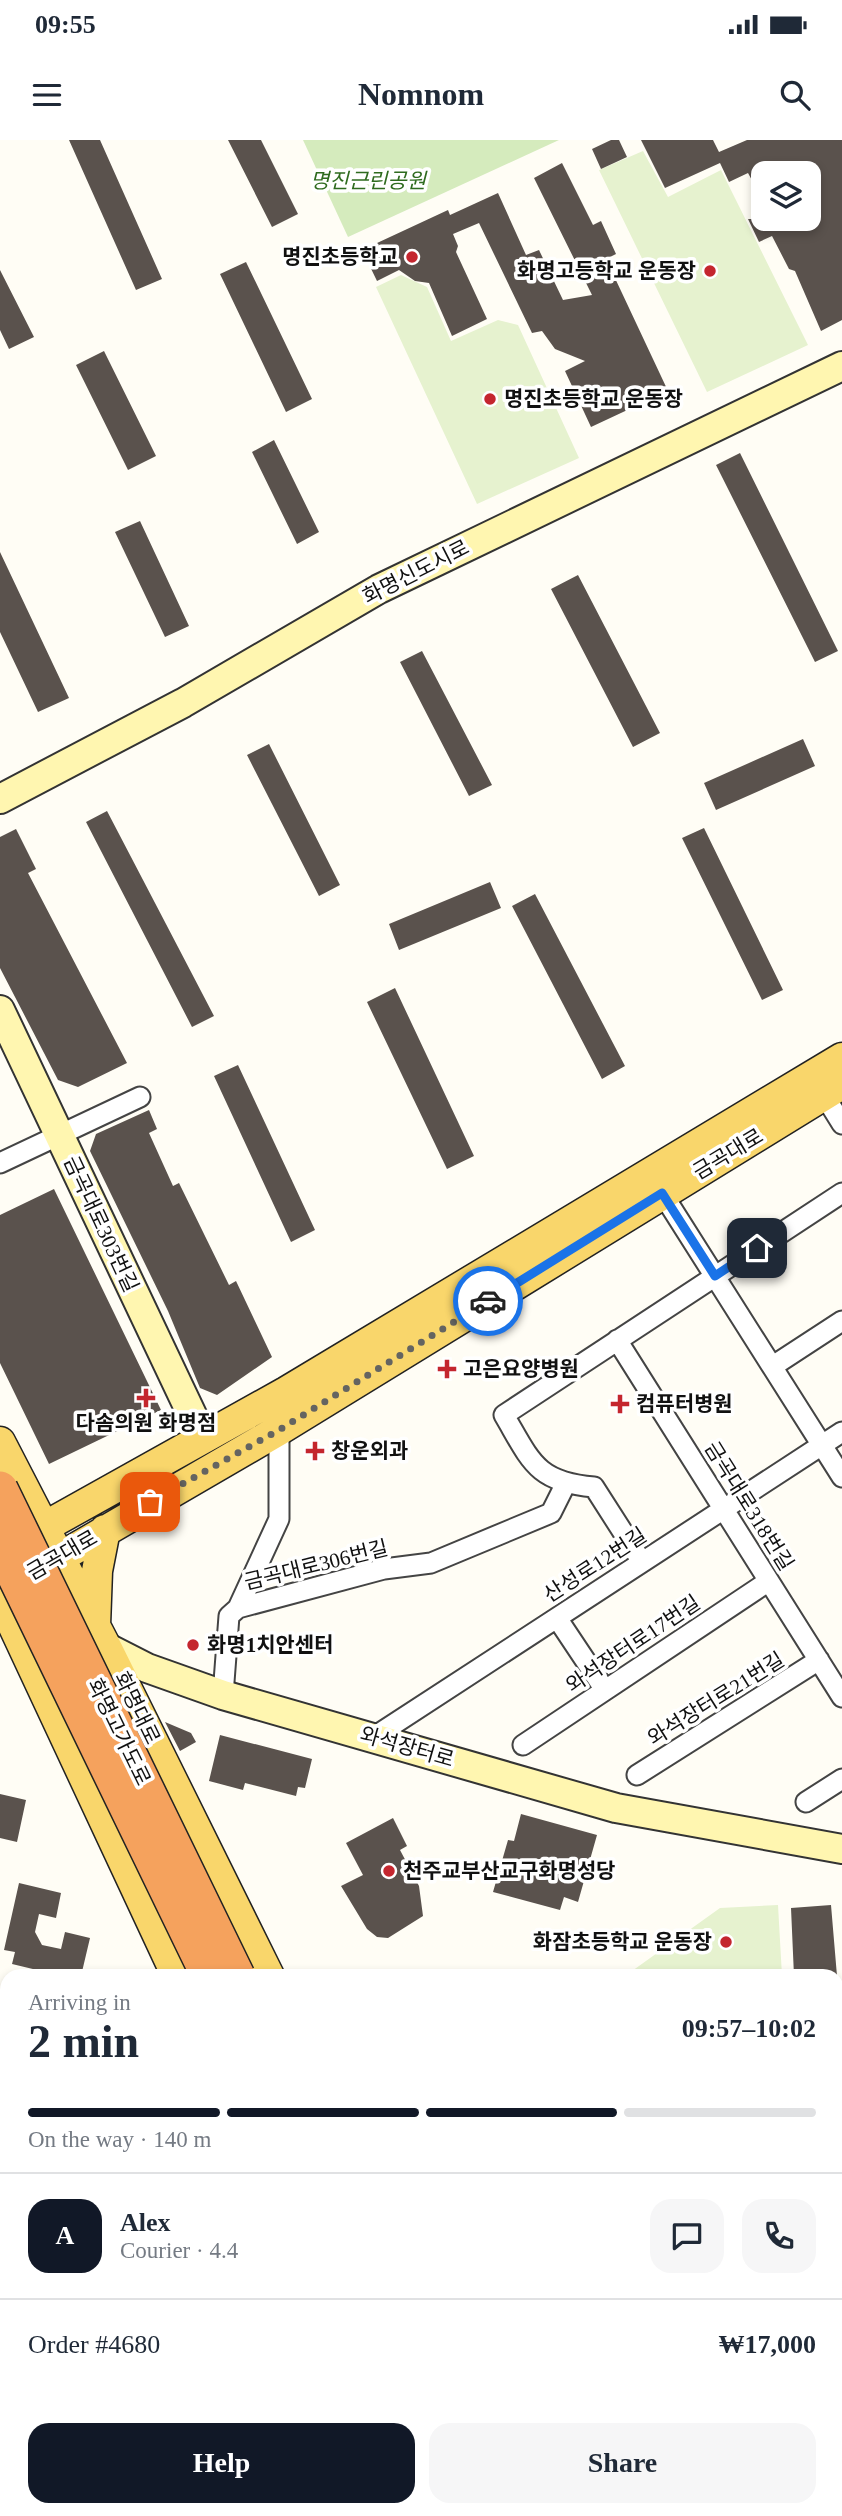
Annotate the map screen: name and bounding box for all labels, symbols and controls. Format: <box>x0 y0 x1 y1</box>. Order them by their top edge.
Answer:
text: 09:55 <box>35 10 96 39</box>
icon: menu <box>28 76 66 114</box>
text: Nomnom <box>358 76 484 112</box>
icon: search <box>776 76 814 114</box>
map controls <box>751 161 821 231</box>
button: layers <box>751 161 821 231</box>
park label: 명진근린공원 <box>310 169 428 193</box>
place label: 명진초등학교 <box>282 245 398 269</box>
marker: 명진초등학교 <box>404 249 420 265</box>
place label: 화명고등학교 운동장 <box>517 259 696 283</box>
marker: 화명고등학교 운동장 <box>702 263 718 279</box>
place label: 명진초등학교 운동장 <box>504 387 683 411</box>
marker: 명진초등학교 운동장 <box>482 391 498 407</box>
street label: 화명신도시로 <box>359 535 473 609</box>
street label: 금곡대로 <box>689 1124 767 1184</box>
street label: 금곡대로303번길 <box>59 1152 143 1296</box>
pin <box>727 1218 787 1278</box>
icon: home <box>738 1229 776 1267</box>
courier <box>453 1266 523 1336</box>
icon: car <box>469 1282 507 1320</box>
place label: 고은요양병원 <box>463 1357 579 1381</box>
marker: 고은요양병원 <box>437 1359 457 1379</box>
marker: 다솜의원 화명점 <box>136 1388 156 1408</box>
place label: 컴퓨터병원 <box>636 1392 733 1416</box>
marker: 컴퓨터병원 <box>610 1394 630 1414</box>
place label: 다솜의원 화명점 <box>76 1411 216 1435</box>
street label: 금곡대로318번길 <box>700 1437 798 1575</box>
place label: 창운외과 <box>331 1439 408 1463</box>
marker: 창운외과 <box>305 1441 325 1461</box>
pin <box>120 1472 180 1532</box>
icon: bag <box>131 1483 169 1521</box>
street label: 산성로12번길 <box>539 1523 651 1607</box>
street label: 금곡대로 <box>23 1525 101 1585</box>
street label: 금곡대로306번길 <box>242 1536 390 1594</box>
street label: 와석장터로17번길 <box>562 1590 704 1698</box>
place label: 화명1치안센터 <box>207 1633 333 1657</box>
marker: 화명1치안센터 <box>185 1637 201 1653</box>
street label: 와석장터로21번길 <box>643 1647 789 1751</box>
street label: 화명대로 <box>109 1668 165 1748</box>
street label: 화명고가도로 <box>83 1675 155 1789</box>
street label: 와석장터로 <box>357 1722 457 1772</box>
place label: 천주교부산교구화명성당 <box>403 1859 616 1883</box>
marker: 천주교부산교구화명성당 <box>381 1863 397 1879</box>
place label: 화잠초등학교 운동장 <box>533 1930 712 1954</box>
marker: 화잠초등학교 운동장 <box>718 1934 734 1950</box>
text: Arriving in <box>28 1990 131 2015</box>
text: 09:57–10:02 <box>682 2014 816 2043</box>
text: 2 min <box>28 2016 139 2067</box>
text: On the way · 140 m <box>28 2127 211 2152</box>
button: chat <box>650 2199 724 2273</box>
button: phone <box>742 2199 816 2273</box>
text: Alex <box>120 2208 171 2237</box>
text: A <box>56 2221 74 2250</box>
text: Courier · 4.4 <box>120 2238 238 2263</box>
text: Order #4680 <box>28 2330 160 2359</box>
text: ₩17,000 <box>719 2330 816 2359</box>
button: Help <box>28 2423 415 2503</box>
button: Share <box>429 2423 816 2503</box>

